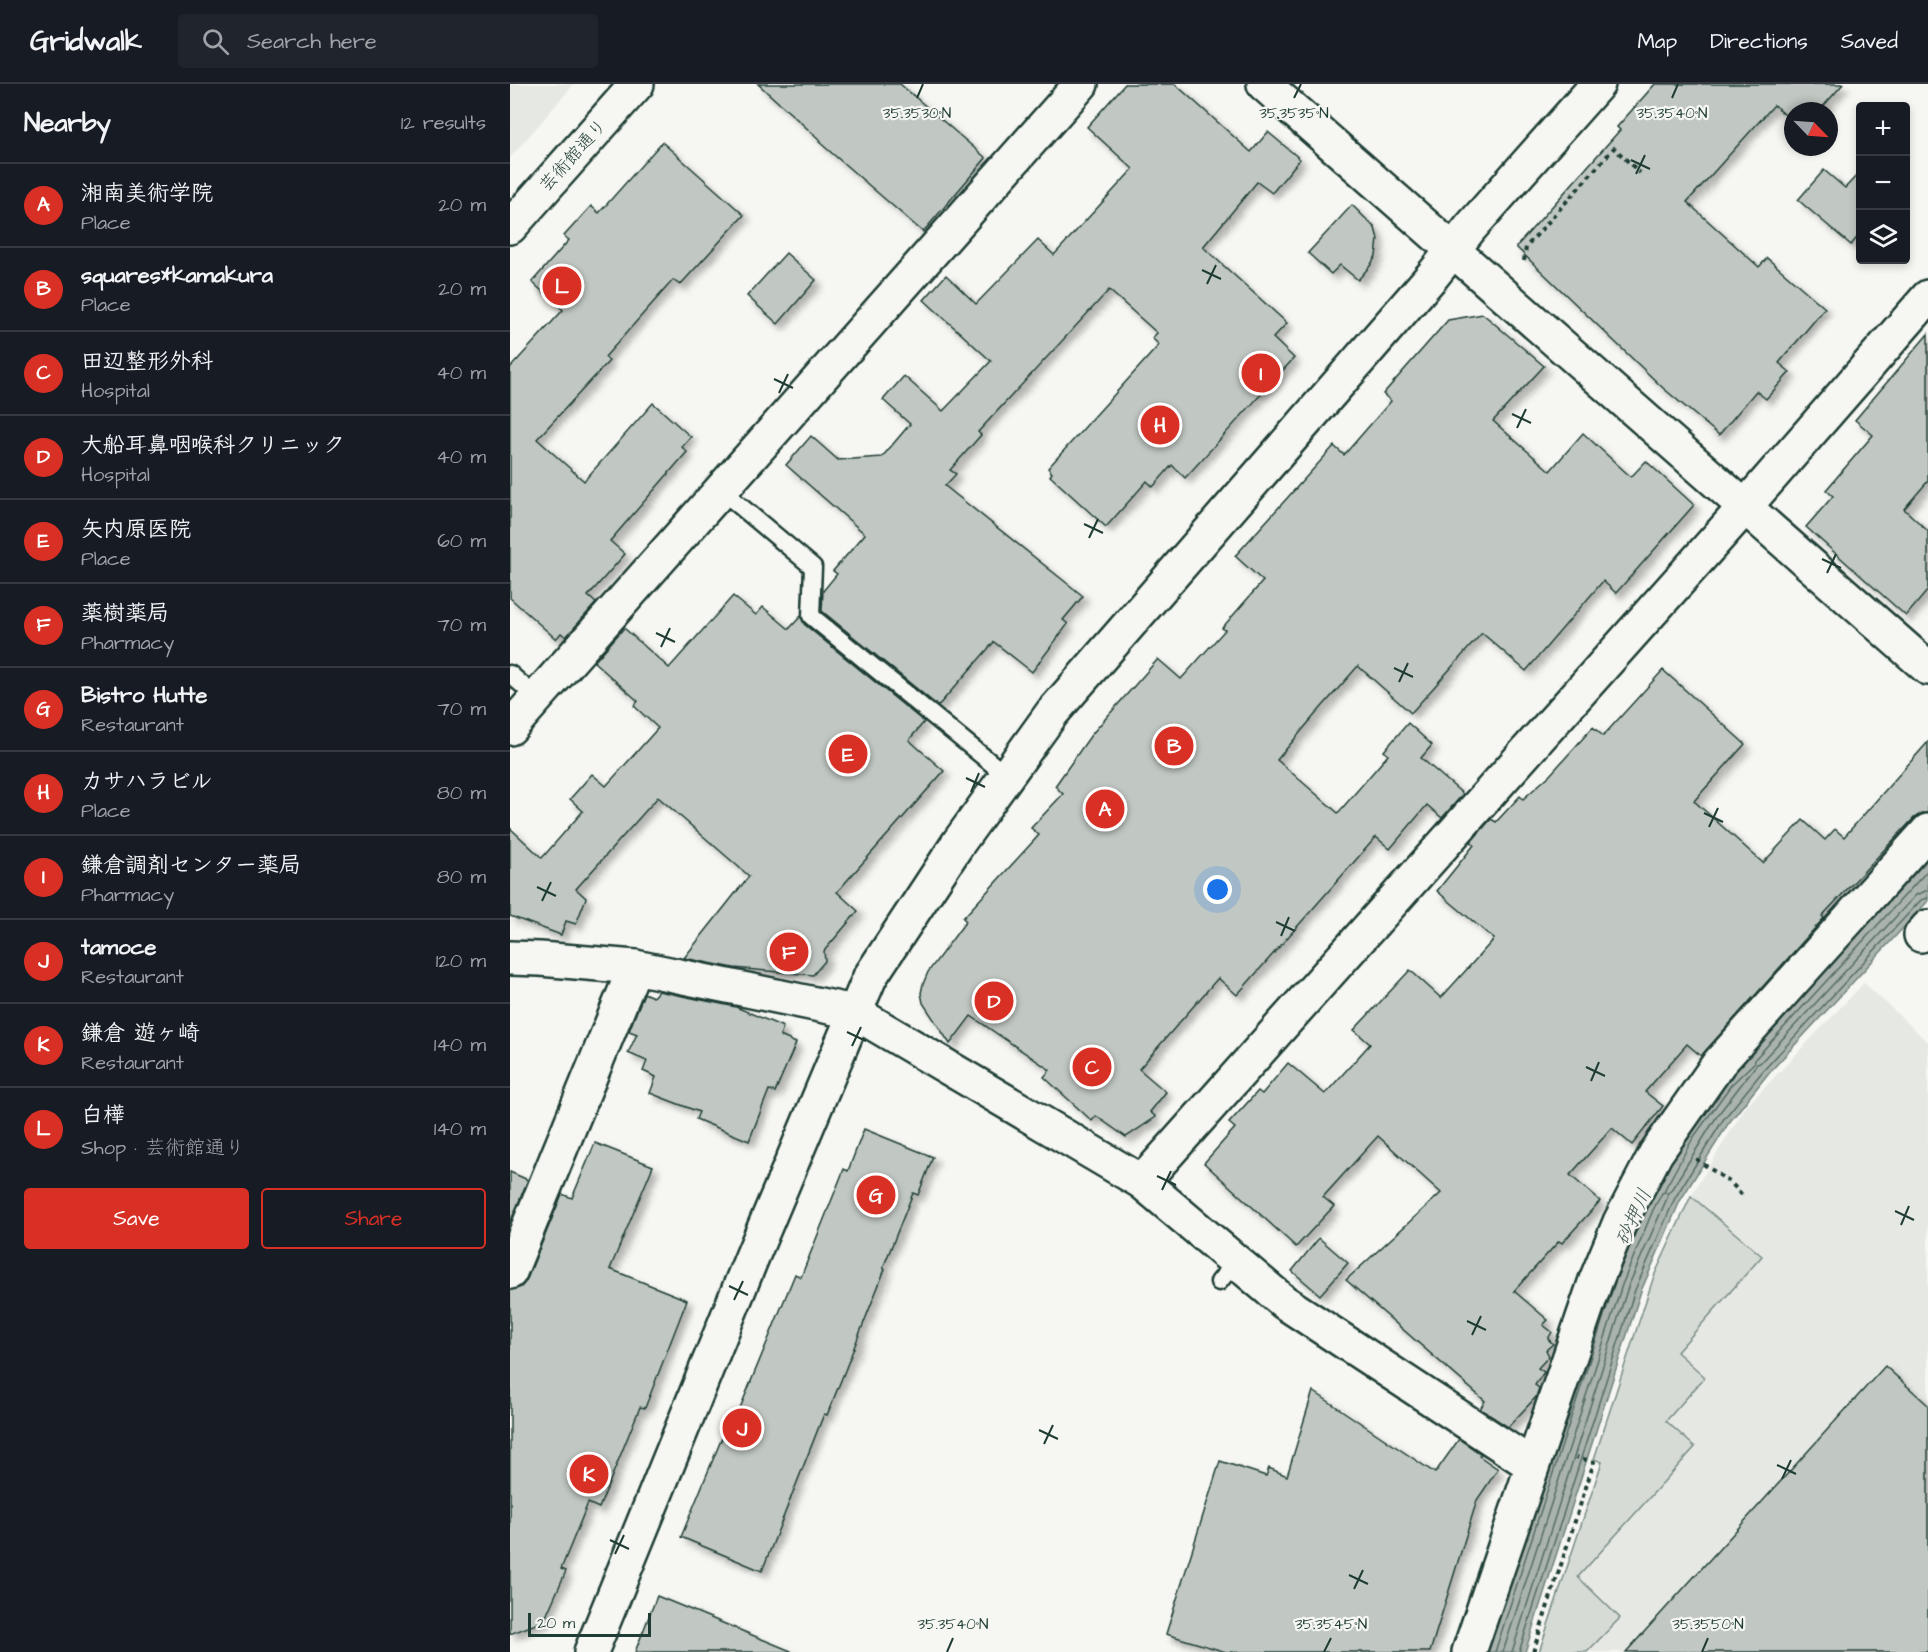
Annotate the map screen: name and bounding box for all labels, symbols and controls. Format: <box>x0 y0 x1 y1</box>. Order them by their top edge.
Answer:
search box <box>178 14 598 68</box>
text: Gridwalk <box>30 22 142 61</box>
icon: search <box>199 25 232 58</box>
text: Search here <box>247 26 377 57</box>
text: Map <box>1637 27 1677 56</box>
text: Directions <box>1710 27 1808 56</box>
text: Saved <box>1841 27 1898 56</box>
north arrow <box>1784 102 1838 156</box>
map controls <box>1856 102 1910 264</box>
button: + <box>1856 102 1910 156</box>
text: 35.3530°N <box>883 103 951 124</box>
text: 35.3535°N <box>1259 103 1329 124</box>
text: 35.3540°N <box>1637 103 1708 124</box>
text: Nearby <box>24 105 111 141</box>
text: 12 results <box>401 109 486 137</box>
street label: 芸術館通り <box>534 114 613 197</box>
button: − <box>1856 156 1910 210</box>
text: 湘南美術学院 <box>81 178 213 209</box>
text: A <box>37 191 50 219</box>
text: 20 m <box>438 191 486 219</box>
text: Place <box>81 209 131 237</box>
button: layers <box>1856 210 1910 264</box>
text: squares*kamakura <box>81 260 273 291</box>
pin: L <box>542 264 582 308</box>
text: B <box>36 275 51 303</box>
text: 20 m <box>438 275 486 303</box>
text: Place <box>81 291 131 319</box>
text: 田辺整形外科 <box>81 346 213 377</box>
pin: I <box>1242 350 1281 396</box>
text: C <box>36 359 51 387</box>
text: 40 m <box>436 359 486 387</box>
text: Hospital <box>81 377 150 405</box>
pin: H <box>1140 402 1180 448</box>
text: 大船耳鼻咽喉科クリニック <box>81 430 345 461</box>
text: D <box>37 443 50 471</box>
text: 40 m <box>436 443 486 471</box>
text: Hospital <box>81 461 150 489</box>
text: 矢内原医院 <box>81 514 191 545</box>
text: E <box>38 527 49 555</box>
text: 60 m <box>437 527 486 555</box>
text: Place <box>81 545 131 573</box>
text: 薬樹薬局 <box>81 598 169 629</box>
text: F <box>37 611 50 639</box>
text: 70 m <box>438 611 486 639</box>
text: Pharmacy <box>81 629 174 657</box>
text: Bistro Hutte <box>81 680 207 711</box>
text: G <box>37 695 50 723</box>
text: 70 m <box>438 695 486 723</box>
text: Restaurant <box>81 711 184 739</box>
pin: B <box>1154 724 1194 768</box>
pin: E <box>828 732 868 776</box>
text: カサハラビル <box>81 766 213 797</box>
text: H <box>37 779 50 807</box>
text: 80 m <box>437 779 486 807</box>
pin: A <box>1086 786 1124 832</box>
text: Place <box>81 797 131 825</box>
text: 鎌倉調剤センター薬局 <box>81 850 301 881</box>
text: I <box>42 863 45 891</box>
text: 80 m <box>437 863 486 891</box>
your location <box>1203 875 1232 904</box>
text: Pharmacy <box>81 881 174 909</box>
pin: F <box>770 930 808 974</box>
text: tamoce <box>81 932 156 963</box>
text: J <box>38 947 49 975</box>
text: 120 m <box>436 947 486 975</box>
text: Restaurant <box>81 963 184 991</box>
pin: D <box>974 978 1014 1024</box>
text: 鎌倉 遊ヶ崎 <box>81 1018 200 1049</box>
text: K <box>37 1031 50 1059</box>
text: 140 m <box>434 1031 486 1059</box>
pin: C <box>1072 1044 1112 1090</box>
text: Restaurant <box>81 1049 184 1077</box>
text: 白樺 <box>81 1100 125 1131</box>
text: L <box>37 1115 50 1143</box>
text: 140 m <box>434 1115 486 1143</box>
text: Shop · 芸術館通り <box>81 1134 245 1162</box>
pin: G <box>856 1172 896 1218</box>
water label: 砂押川 <box>1609 1184 1659 1251</box>
button: Save <box>24 1188 249 1249</box>
button: Share <box>261 1188 486 1249</box>
pin: J <box>722 1406 762 1450</box>
pin: K <box>570 1452 608 1496</box>
scale bar <box>528 1610 651 1638</box>
text: 20 m <box>537 1612 575 1634</box>
text: 35.3540°N <box>918 1614 989 1635</box>
text: 35.3545°N <box>1295 1614 1367 1635</box>
text: 35.3550°N <box>1672 1614 1744 1635</box>

